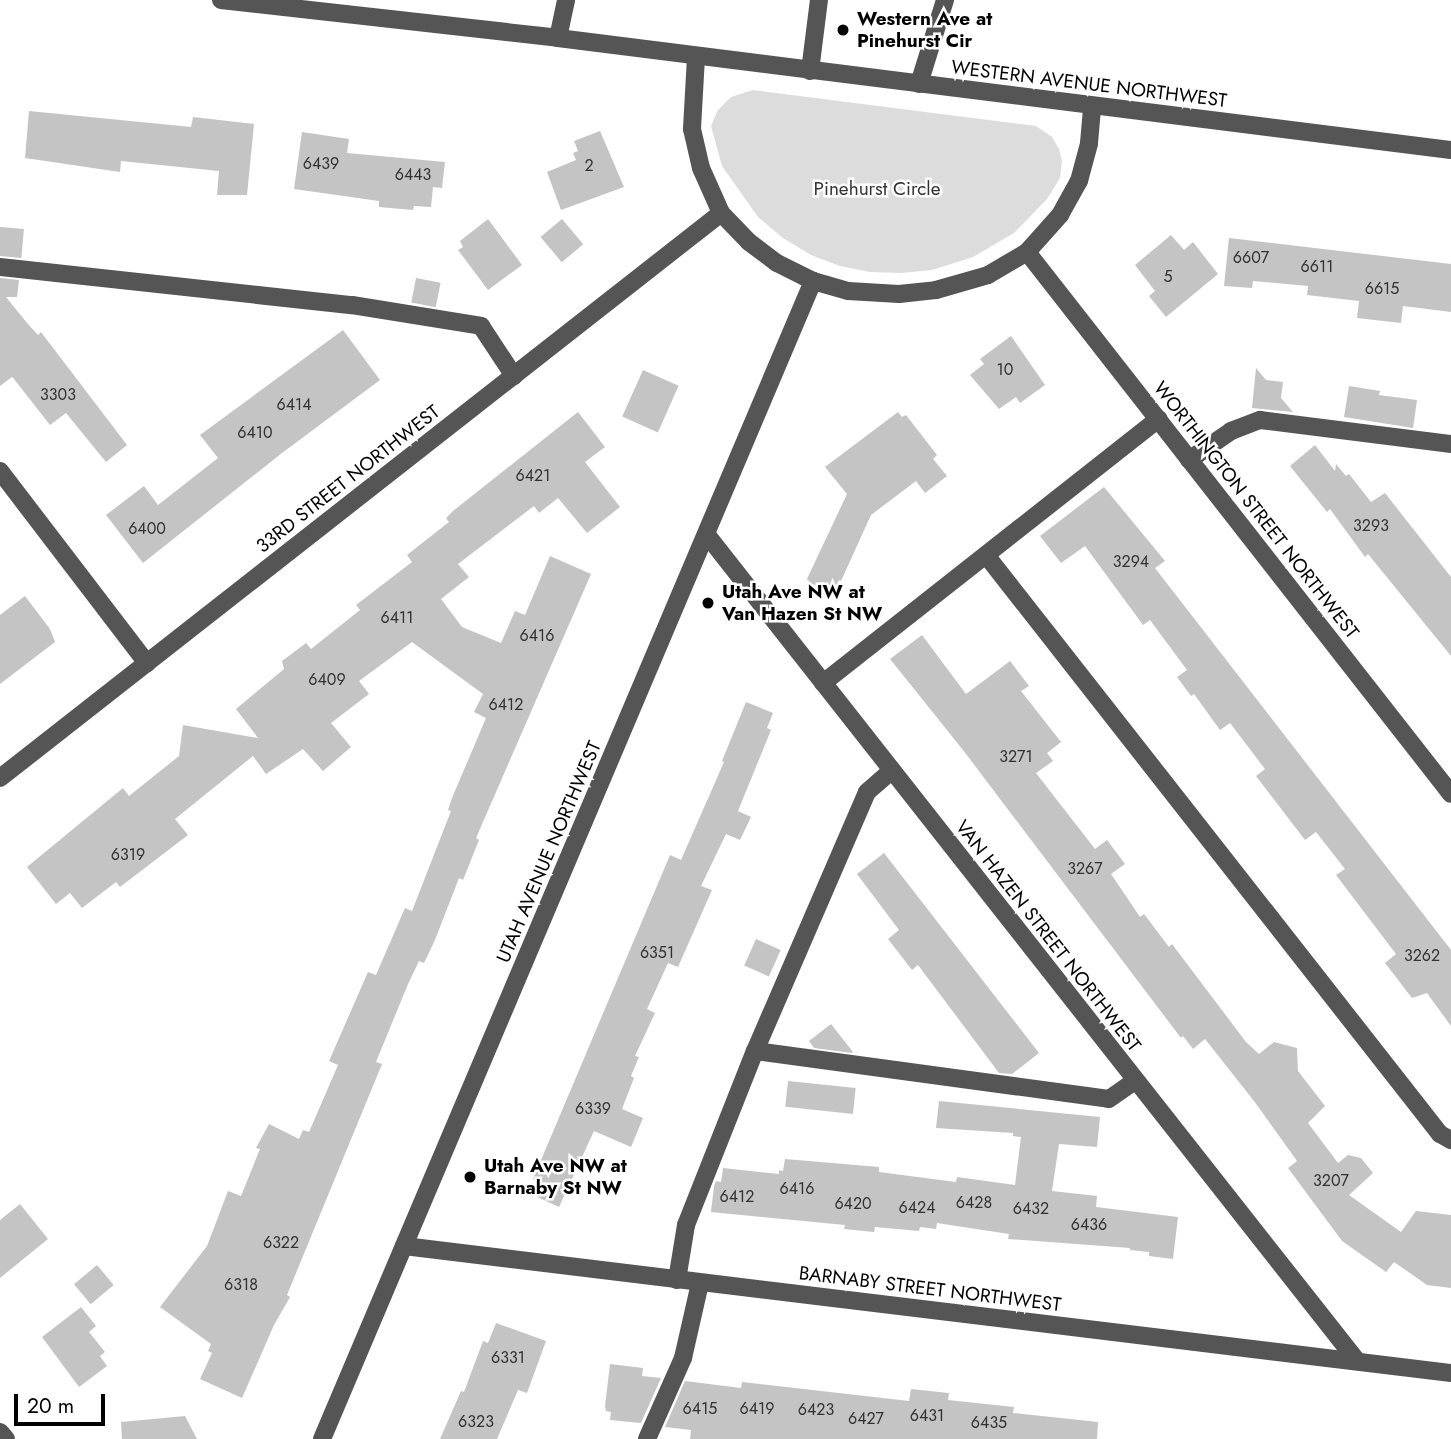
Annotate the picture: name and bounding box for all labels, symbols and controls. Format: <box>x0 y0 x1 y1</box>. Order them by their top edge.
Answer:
place label: Western Ave at Pinehurst Cir <box>857 8 992 52</box>
marker: Western Ave at Pinehurst Cir <box>835 22 851 38</box>
street label: WESTERN AVENUE NORTHWEST <box>950 56 1228 112</box>
house number: 6439 <box>303 154 339 174</box>
house number: 2 <box>584 156 594 176</box>
house number: 6443 <box>395 165 431 185</box>
park label: Pinehurst Circle <box>814 178 940 200</box>
house number: 6607 <box>1233 248 1269 268</box>
house number: 6611 <box>1301 257 1333 277</box>
house number: 5 <box>1163 267 1173 287</box>
house number: 6615 <box>1365 279 1399 299</box>
house number: 10 <box>997 360 1013 380</box>
street label: WORTHINGTON STREET NORTHWEST <box>1148 377 1364 643</box>
house number: 3303 <box>40 385 76 405</box>
house number: 6414 <box>276 395 312 415</box>
street label: 33RD STREET NORTHWEST <box>252 400 444 558</box>
house number: 6410 <box>237 423 273 443</box>
house number: 6421 <box>516 466 550 486</box>
house number: 3293 <box>1353 516 1389 536</box>
house number: 6400 <box>128 519 166 539</box>
house number: 3294 <box>1113 552 1149 572</box>
place label: Utah Ave NW at Van Hazen St NW <box>722 581 882 625</box>
marker: Utah Ave NW at Van Hazen St NW <box>700 595 716 611</box>
house number: 6411 <box>381 608 413 628</box>
house number: 6416 <box>520 626 554 646</box>
house number: 6409 <box>308 670 346 690</box>
house number: 6412 <box>489 695 523 715</box>
street label: UTAH AVENUE NORTHWEST <box>492 738 606 966</box>
house number: 3271 <box>999 747 1033 767</box>
street label: VAN HAZEN STREET NORTHWEST <box>950 816 1146 1056</box>
house number: 6319 <box>111 845 145 865</box>
house number: 3267 <box>1067 859 1103 879</box>
house number: 6351 <box>640 943 674 963</box>
house number: 3262 <box>1404 946 1440 966</box>
house number: 6339 <box>575 1099 611 1119</box>
place label: Utah Ave NW at Barnaby St NW <box>484 1155 627 1199</box>
marker: Utah Ave NW at Barnaby St NW <box>462 1169 478 1185</box>
house number: 3207 <box>1313 1171 1349 1191</box>
house number: 6416 <box>780 1179 814 1199</box>
house number: 6412 <box>720 1187 754 1207</box>
house number: 6428 <box>956 1193 992 1213</box>
house number: 6420 <box>834 1194 872 1214</box>
house number: 6424 <box>899 1198 935 1218</box>
house number: 6432 <box>1013 1199 1049 1219</box>
house number: 6436 <box>1071 1215 1107 1235</box>
house number: 6322 <box>263 1233 299 1253</box>
street label: BARNABY STREET NORTHWEST <box>798 1262 1062 1316</box>
house number: 6318 <box>224 1275 258 1295</box>
house number: 6331 <box>491 1348 525 1368</box>
scale bar <box>18 1380 108 1424</box>
text: 20 m <box>27 1391 74 1421</box>
house number: 6415 <box>683 1399 717 1419</box>
house number: 6419 <box>740 1399 774 1419</box>
house number: 6423 <box>798 1400 834 1420</box>
house number: 6431 <box>910 1406 944 1426</box>
house number: 6427 <box>848 1409 884 1429</box>
house number: 6323 <box>458 1412 494 1432</box>
house number: 6435 <box>971 1413 1007 1433</box>

